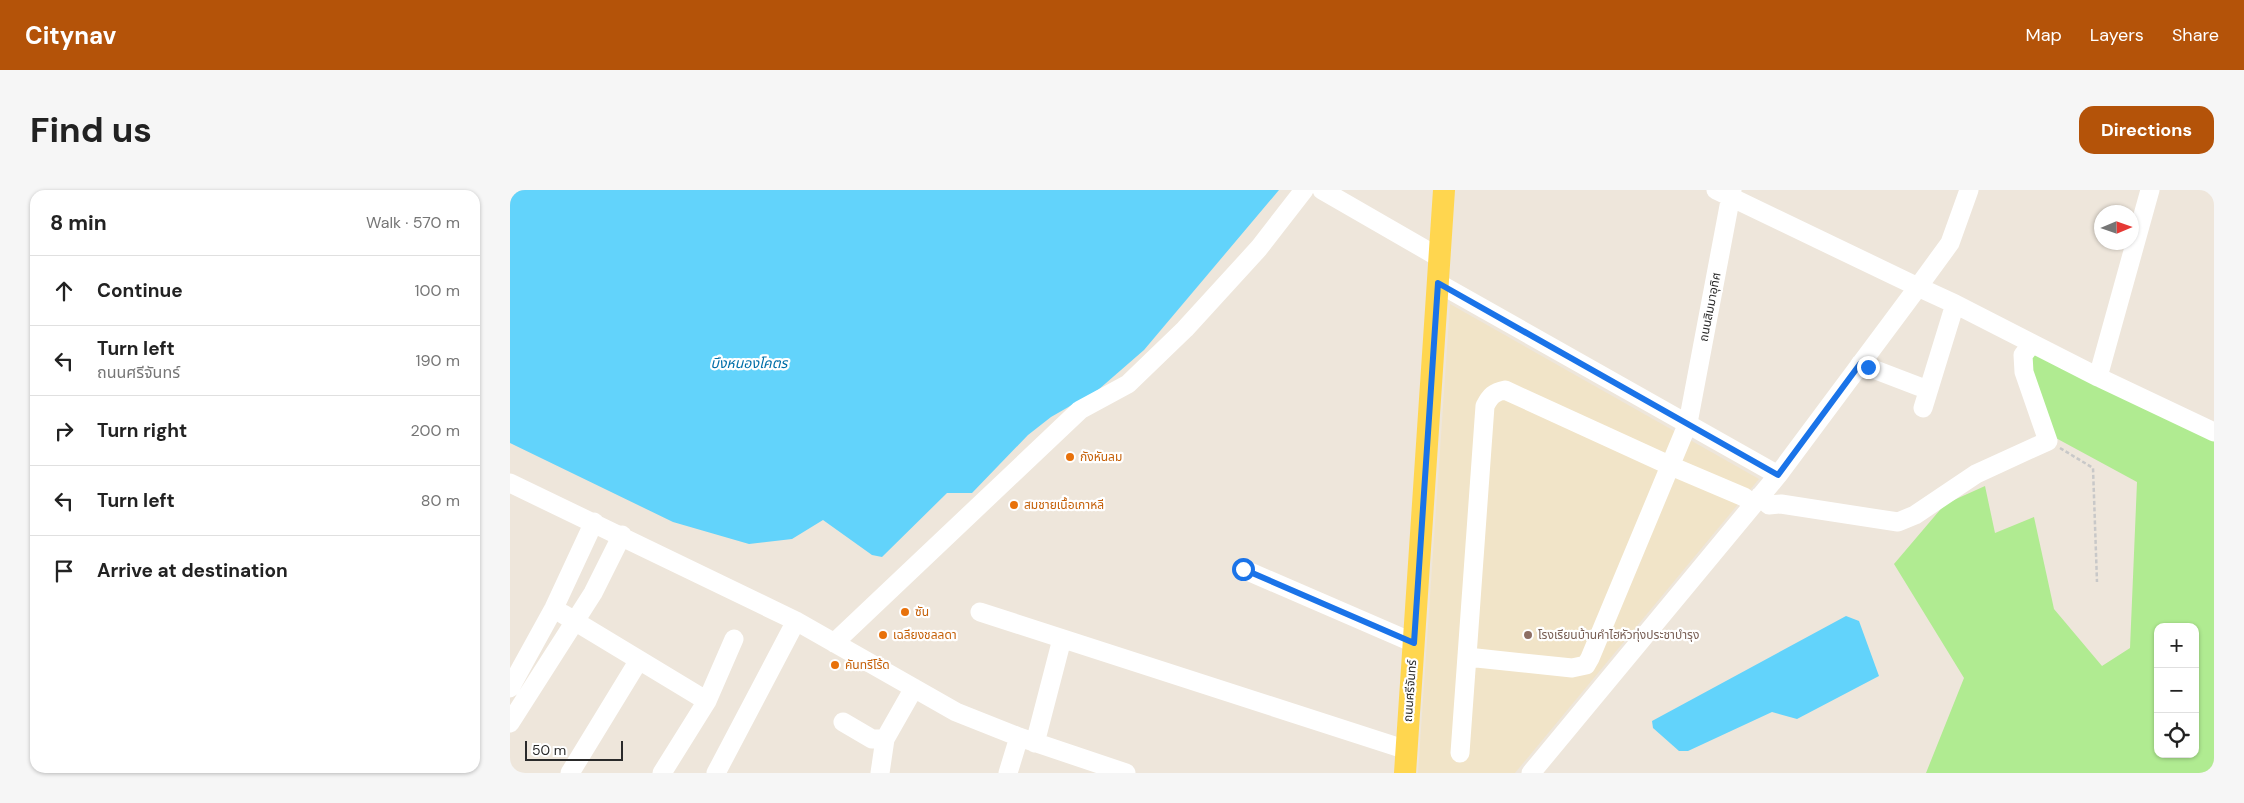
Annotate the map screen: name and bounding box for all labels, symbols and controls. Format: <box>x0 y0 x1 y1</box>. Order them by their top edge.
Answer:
text: Citynav <box>25 20 116 51</box>
text: Map <box>2026 23 2062 47</box>
text: Layers <box>2090 23 2144 47</box>
text: Share <box>2172 23 2219 47</box>
button: Directions <box>2079 106 2214 154</box>
text: Find us <box>30 107 152 153</box>
north arrow <box>2094 205 2139 250</box>
text: 8 min <box>50 209 107 237</box>
text: Walk · 570 m <box>366 212 460 233</box>
street label: ถนนสิมมาอุทิศ <box>1695 271 1725 343</box>
icon: ahead <box>50 277 78 305</box>
text: Continue <box>97 278 183 303</box>
text: 100 m <box>415 280 460 301</box>
text: Turn left <box>97 336 175 361</box>
icon: left <box>50 347 78 375</box>
text: 190 m <box>416 350 460 371</box>
water label: บึงหนองโคตร <box>711 354 789 372</box>
route end <box>1857 356 1880 379</box>
text: ถนนศรีจันทร์ <box>97 362 180 383</box>
icon: right <box>50 417 78 445</box>
text: Turn right <box>97 418 187 443</box>
text: 200 m <box>411 420 460 441</box>
place label: กังหันลม <box>1080 449 1122 465</box>
marker: กังหันลม <box>1064 451 1076 463</box>
icon: left <box>50 487 78 515</box>
text: Turn left <box>97 488 175 513</box>
text: 80 m <box>421 490 460 511</box>
place label: สมชายเนื้อเกาหลี <box>1024 496 1104 513</box>
marker: สมชายเนื้อเกาหลี <box>1008 499 1020 511</box>
icon: arrive <box>50 557 78 585</box>
text: Arrive at destination <box>97 558 288 583</box>
route start <box>1232 558 1255 581</box>
place label: ซัน <box>915 604 929 620</box>
marker: ซัน <box>899 606 911 618</box>
map controls <box>2154 623 2199 758</box>
button: + <box>2154 623 2199 668</box>
place label: เฉลียงชลลดา <box>893 627 957 643</box>
place label: โรงเรียนบ้านคำไฮหัวทุ่งประชาบำรุง <box>1538 627 1699 643</box>
marker: เฉลียงชลลดา <box>877 629 889 641</box>
marker: โรงเรียนบ้านคำไฮหัวทุ่งประชาบำรุง <box>1522 629 1534 641</box>
place label: คันทรีโร้ด <box>845 657 890 673</box>
marker: คันทรีโร้ด <box>829 659 841 671</box>
street label: ถนนศรีจันทร์ <box>1400 659 1420 723</box>
button: − <box>2154 668 2199 713</box>
button: locate <box>2154 713 2199 758</box>
scale bar <box>525 738 622 761</box>
text: 50 m <box>532 741 566 759</box>

